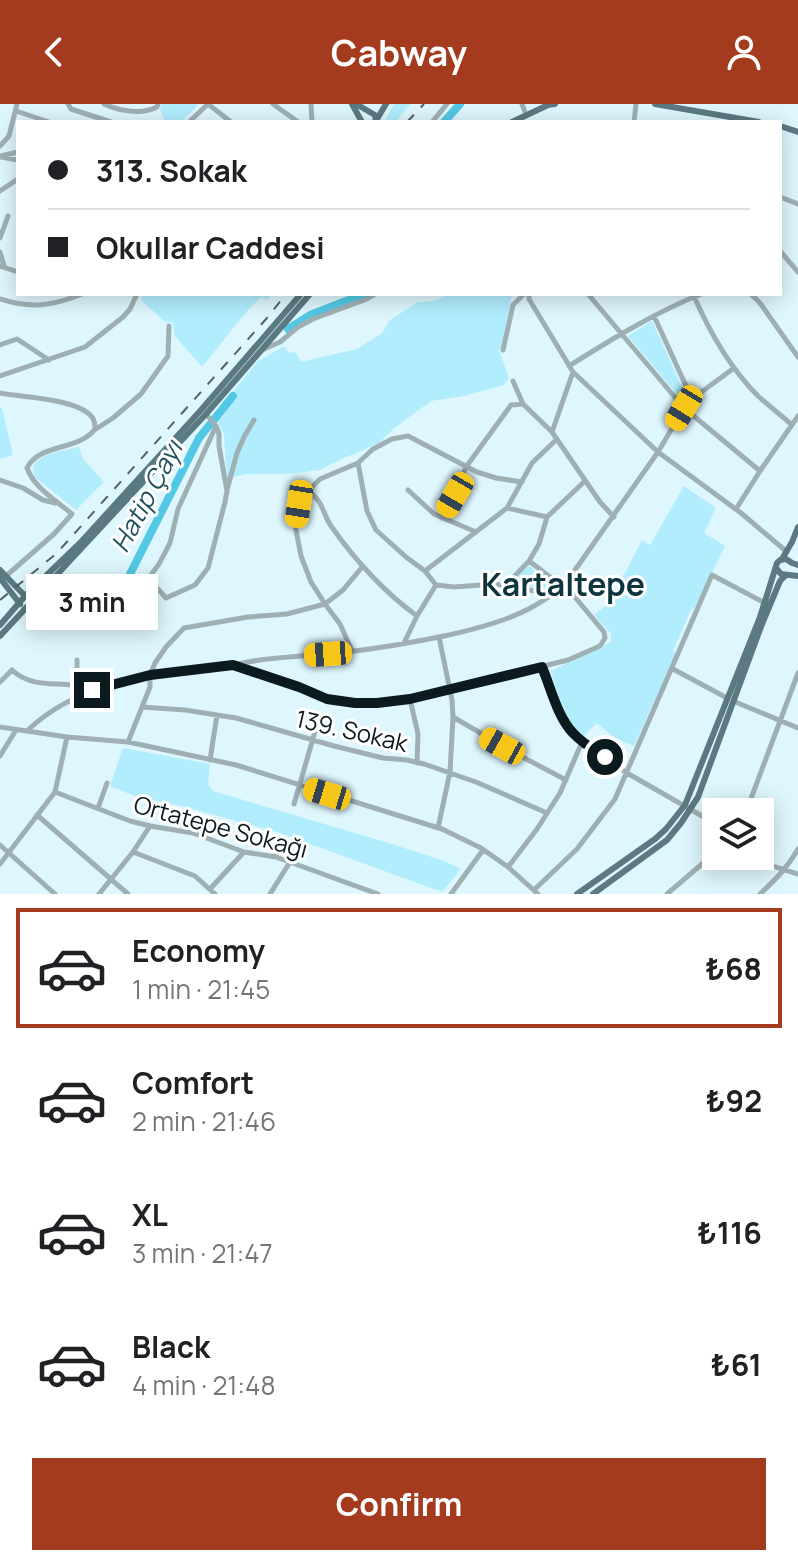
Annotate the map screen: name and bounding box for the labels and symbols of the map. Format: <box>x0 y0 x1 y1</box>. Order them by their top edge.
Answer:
car <box>661 381 707 435</box>
water label: Hatip Çayı <box>102 432 191 558</box>
car <box>433 468 477 522</box>
car <box>283 478 315 530</box>
district label: Kartaltepe <box>481 562 645 606</box>
callout: 3 min <box>26 574 158 630</box>
car <box>303 640 353 668</box>
route end <box>74 672 110 708</box>
street label: 139. Sokak <box>293 701 412 759</box>
car <box>475 724 529 768</box>
route start <box>587 739 623 775</box>
car <box>301 776 353 812</box>
street label: Ortatepe Sokağı <box>130 787 312 865</box>

